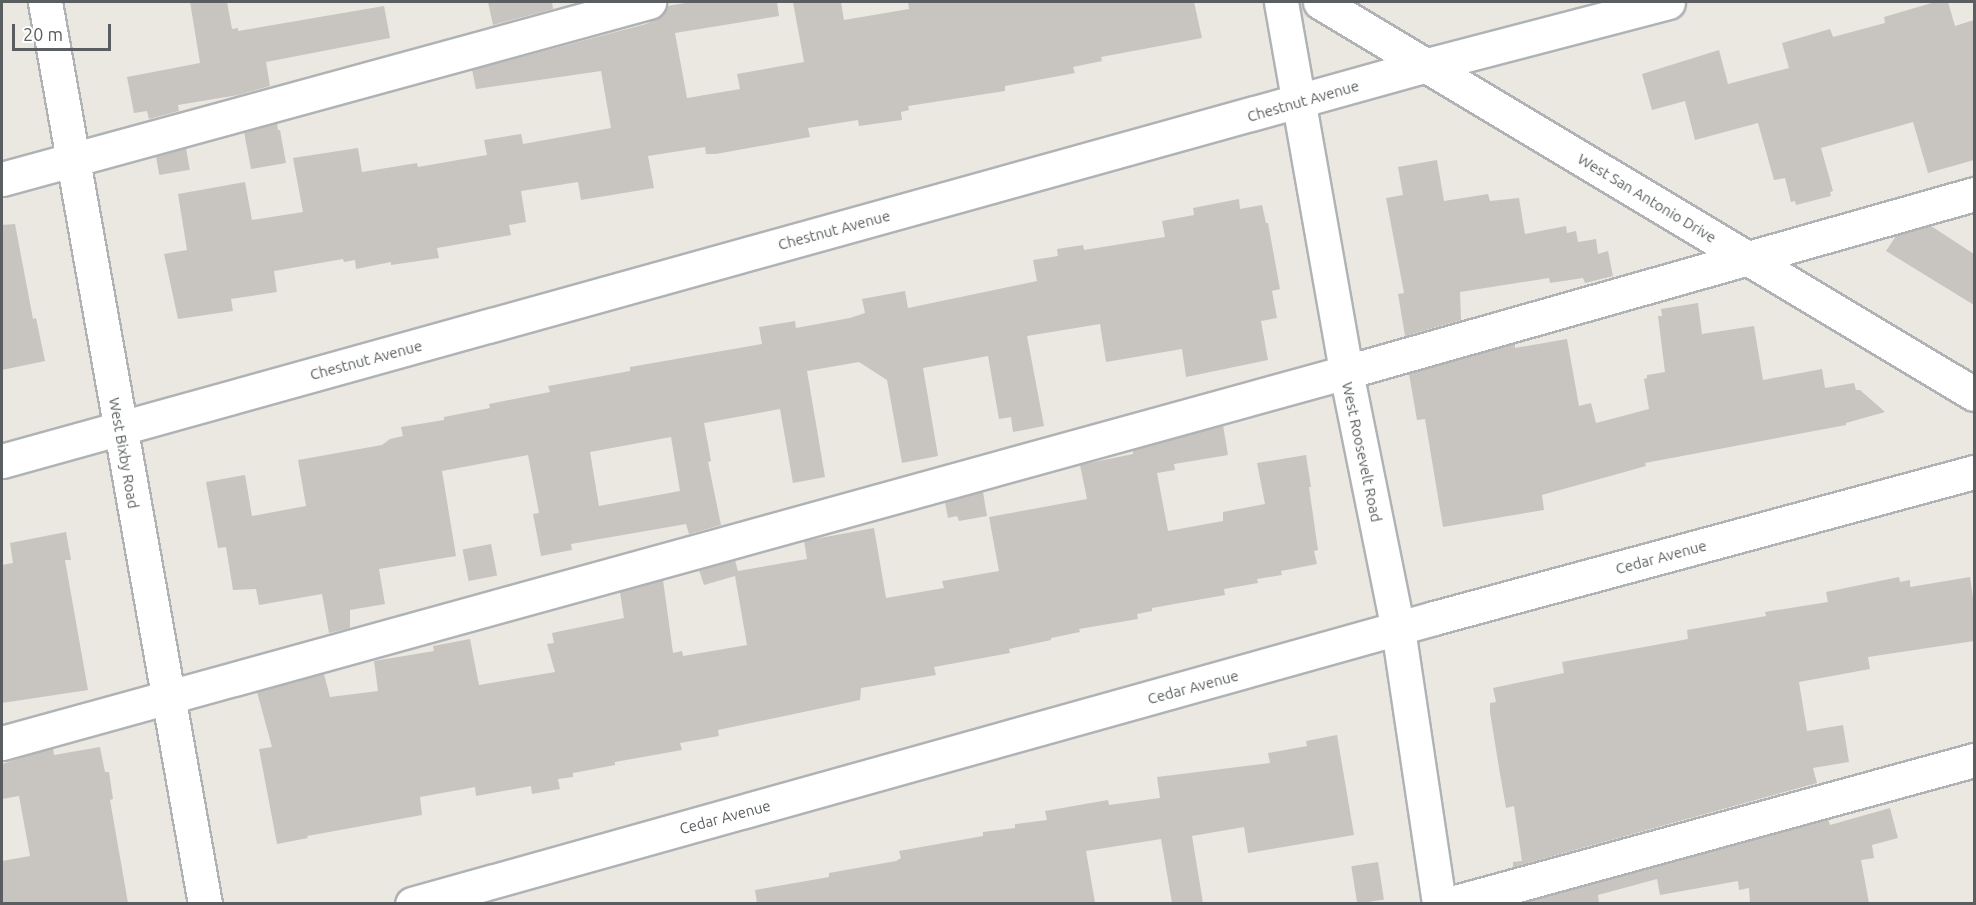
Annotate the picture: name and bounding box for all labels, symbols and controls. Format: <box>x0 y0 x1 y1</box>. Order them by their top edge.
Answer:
scale bar <box>15 12 114 50</box>
text: 20 m <box>23 24 63 44</box>
street label: Chestnut Avenue <box>1245 76 1361 126</box>
street label: West San Antonio Drive <box>1575 150 1719 246</box>
street label: Chestnut Avenue <box>776 206 892 254</box>
street label: Chestnut Avenue <box>308 336 424 384</box>
street label: West Roosevelt Road <box>1338 380 1386 524</box>
street label: West Bixby Road <box>105 396 143 510</box>
street label: Cedar Avenue <box>1613 536 1709 578</box>
street label: Cedar Avenue <box>1145 666 1241 708</box>
street label: Cedar Avenue <box>677 796 773 838</box>

